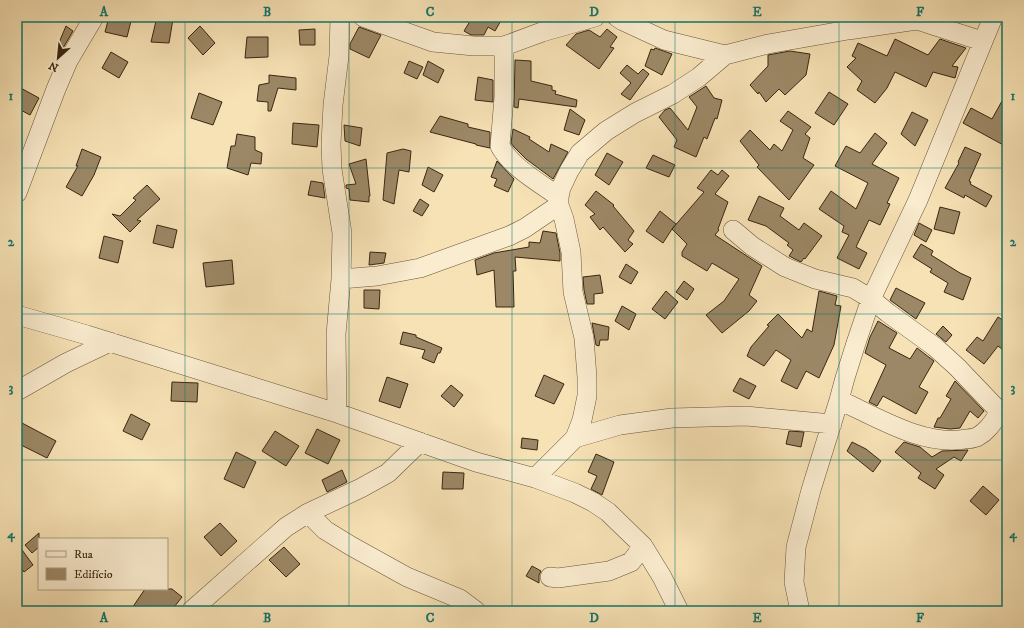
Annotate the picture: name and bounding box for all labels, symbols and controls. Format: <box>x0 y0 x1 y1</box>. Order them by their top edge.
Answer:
text: A <box>99 4 109 20</box>
text: B <box>263 4 271 20</box>
text: C <box>426 4 435 20</box>
text: D <box>589 4 599 20</box>
text: E <box>752 4 762 20</box>
text: F <box>916 4 925 20</box>
north arrow <box>38 38 78 78</box>
text: N <box>47 58 61 74</box>
text: 1 <box>9 88 14 104</box>
text: 1 <box>1011 88 1016 104</box>
text: 2 <box>8 234 15 250</box>
text: 2 <box>1010 234 1017 250</box>
text: 3 <box>9 380 14 396</box>
text: 3 <box>1011 380 1016 396</box>
text: 4 <box>6 526 15 543</box>
text: 4 <box>1008 526 1017 543</box>
legend <box>38 538 168 590</box>
text: Rua <box>74 547 94 562</box>
text: Edifício <box>74 567 113 582</box>
text: A <box>99 610 109 626</box>
text: B <box>263 610 271 626</box>
text: C <box>426 610 435 626</box>
text: D <box>589 610 599 626</box>
text: E <box>752 610 762 626</box>
text: F <box>916 610 925 626</box>

